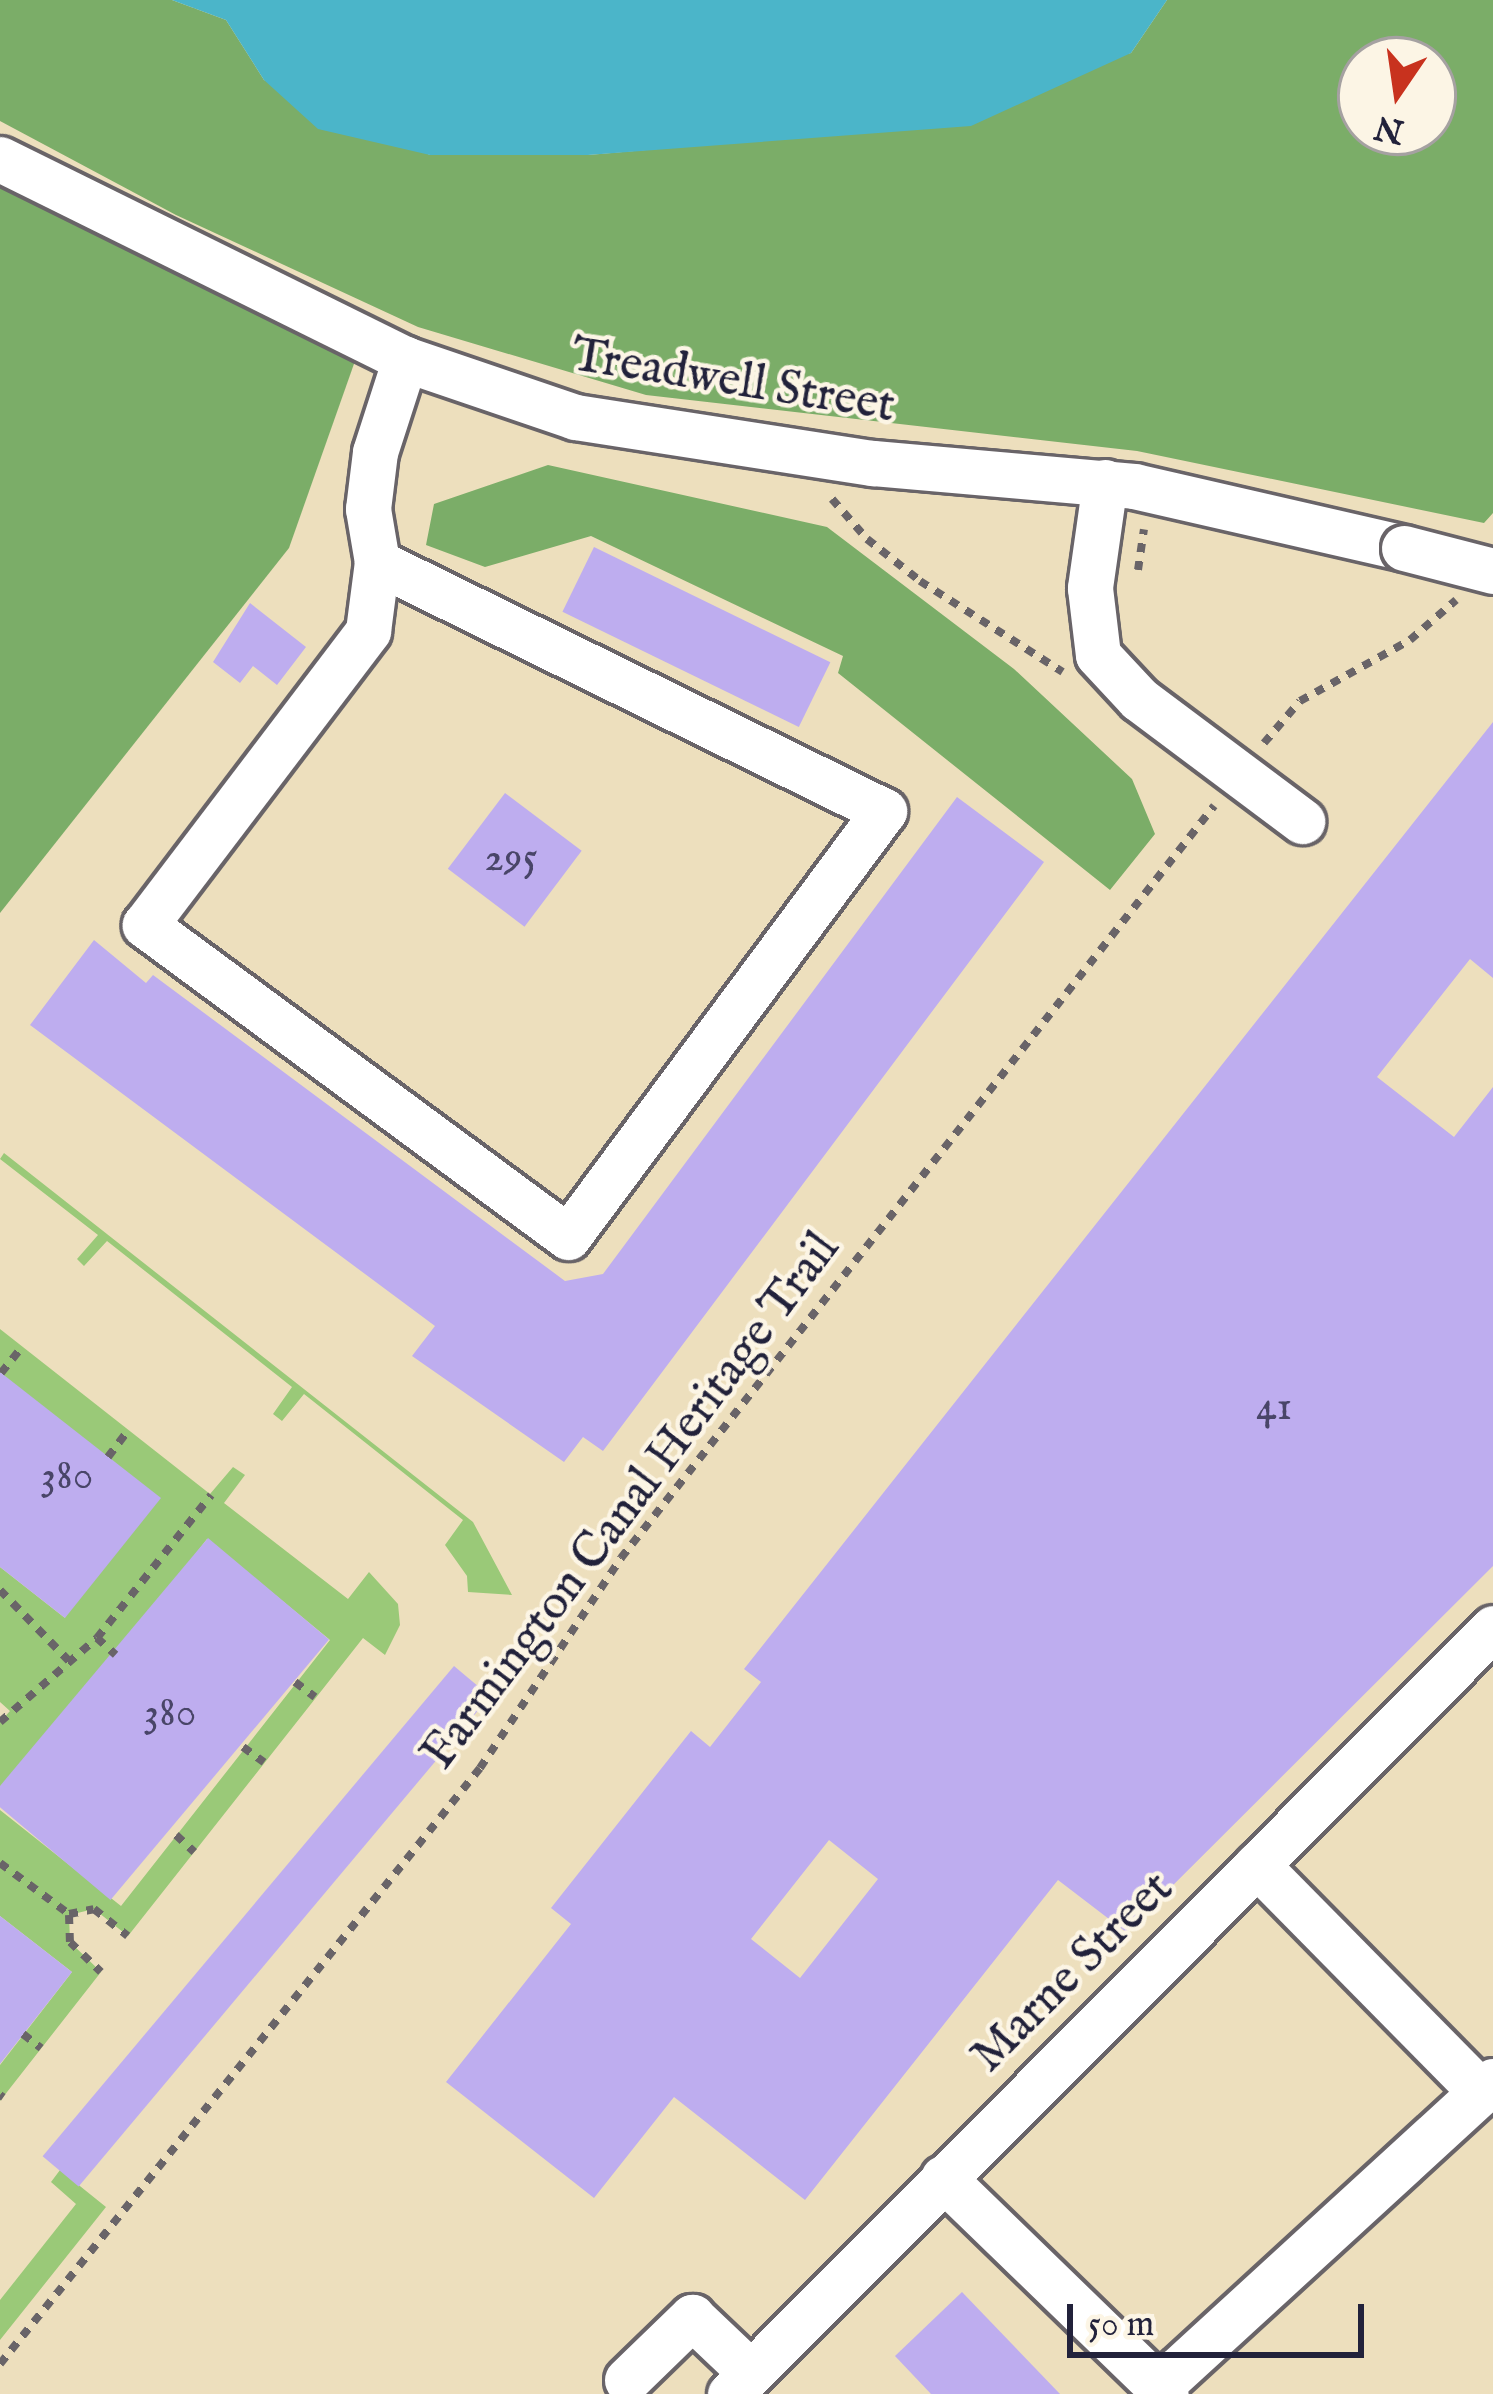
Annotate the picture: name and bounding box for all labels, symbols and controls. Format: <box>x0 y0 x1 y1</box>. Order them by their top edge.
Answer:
north arrow <box>1337 36 1457 156</box>
text: N <box>1371 104 1408 152</box>
street label: Treadwell Street <box>567 328 899 436</box>
house number: 295 <box>484 834 538 884</box>
street label: Farmington Canal Heritage Trail <box>411 1222 853 1782</box>
house number: 41 <box>1256 1383 1292 1433</box>
house number: 380 <box>41 1452 93 1502</box>
house number: 380 <box>144 1689 196 1739</box>
street label: Marne Street <box>960 1860 1186 2086</box>
scale bar <box>1073 2280 1370 2354</box>
text: 50 m <box>1088 2302 1154 2348</box>

